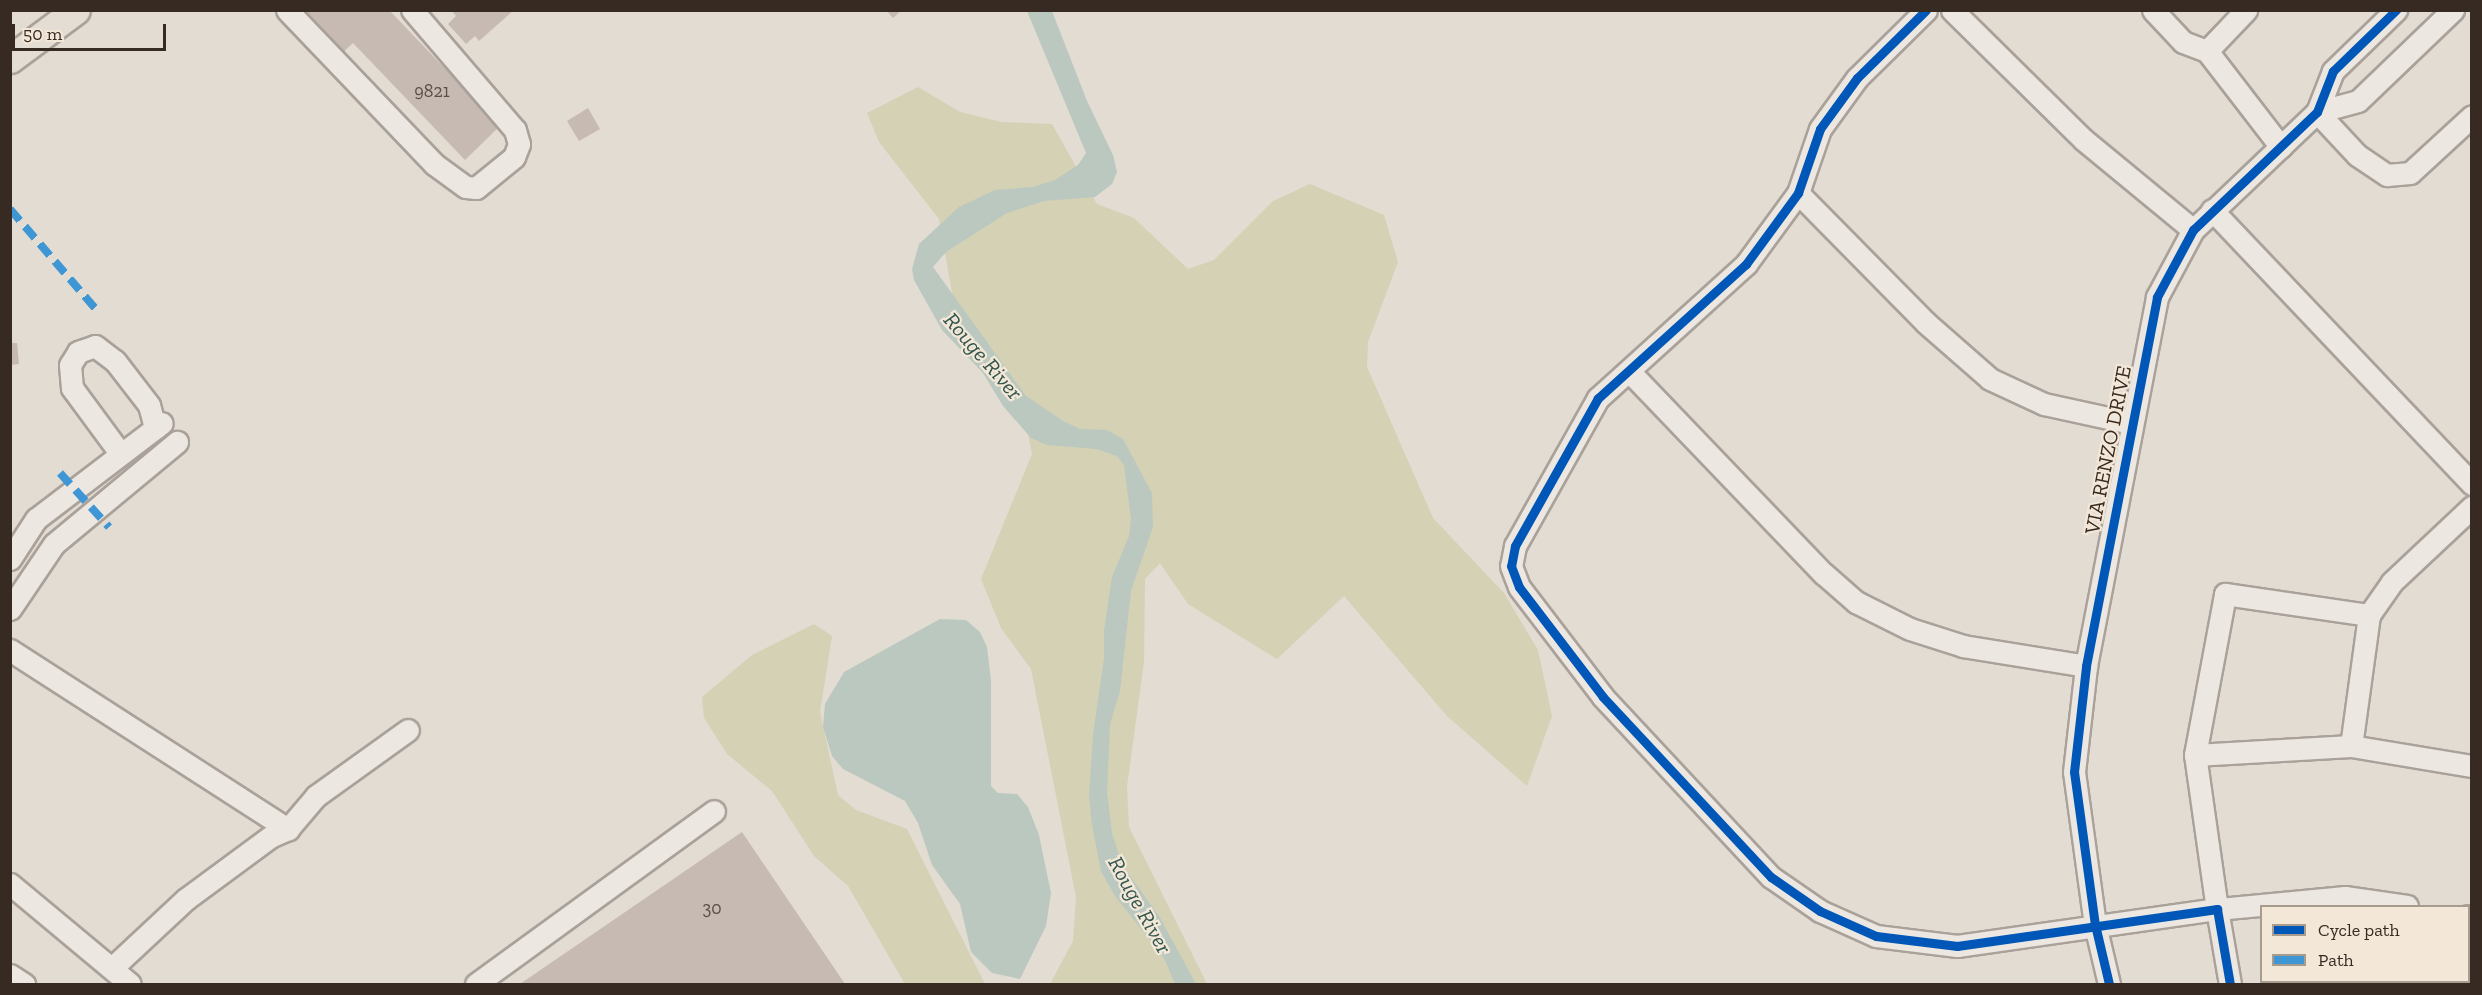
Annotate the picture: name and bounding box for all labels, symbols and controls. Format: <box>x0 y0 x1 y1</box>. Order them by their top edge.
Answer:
scale bar <box>15 12 170 50</box>
text: 50 m <box>23 23 62 45</box>
house number: 9821 <box>414 80 450 102</box>
water label: Rouge River <box>938 307 1028 405</box>
street label: VIA RENZO DRIVE <box>2079 363 2137 537</box>
water label: Rouge River <box>1103 852 1177 958</box>
house number: 30 <box>702 897 722 919</box>
legend <box>2260 905 2470 983</box>
text: Cycle path <box>2318 919 2400 941</box>
text: Path <box>2318 949 2354 971</box>

